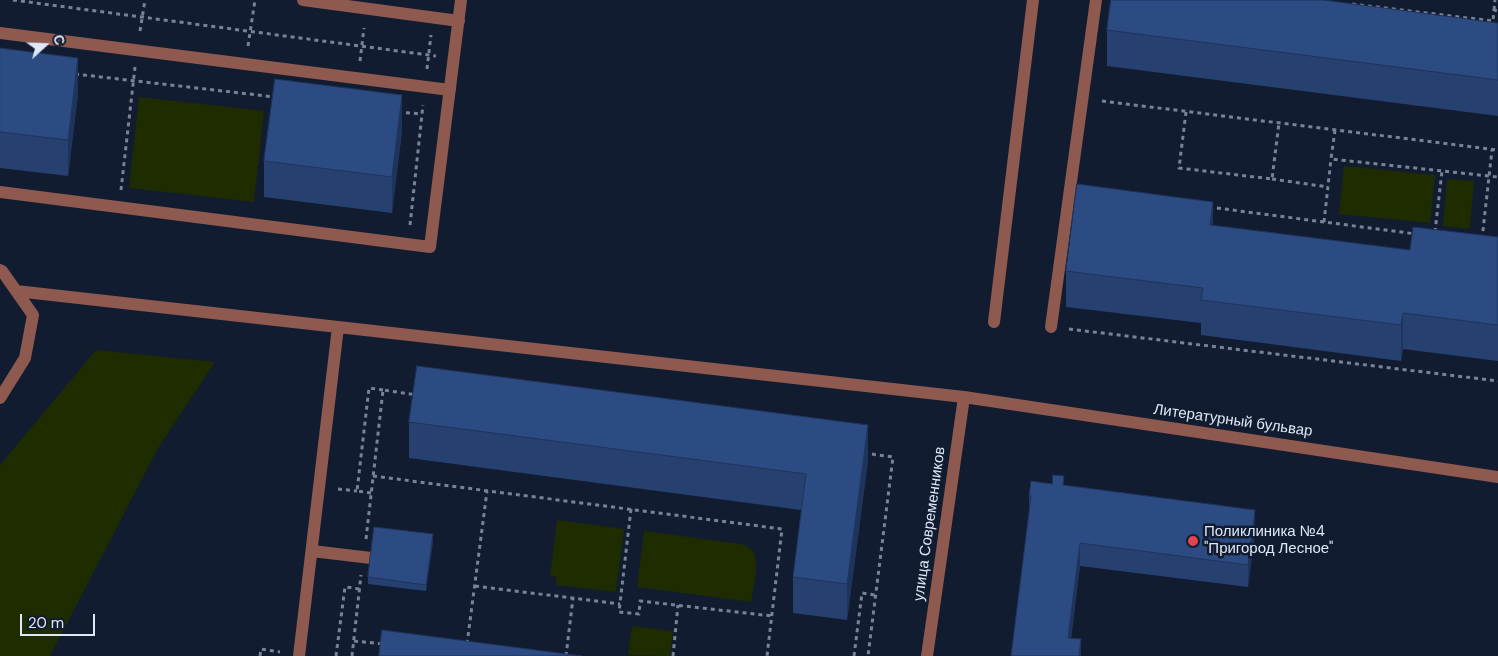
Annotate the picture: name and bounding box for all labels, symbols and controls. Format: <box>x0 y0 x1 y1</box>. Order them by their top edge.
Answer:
north arrow <box>20 20 70 70</box>
text: С <box>49 32 69 48</box>
street label: Литературный бульвар <box>1152 401 1314 441</box>
street label: улица Современников <box>910 446 950 602</box>
place label: Поликлиника №4 "Пригород Лесное" <box>1204 523 1333 558</box>
marker: Поликлиника №4 "Пригород Лесное" <box>1186 534 1200 548</box>
scale bar <box>22 604 98 636</box>
text: 20 m <box>28 613 64 633</box>

